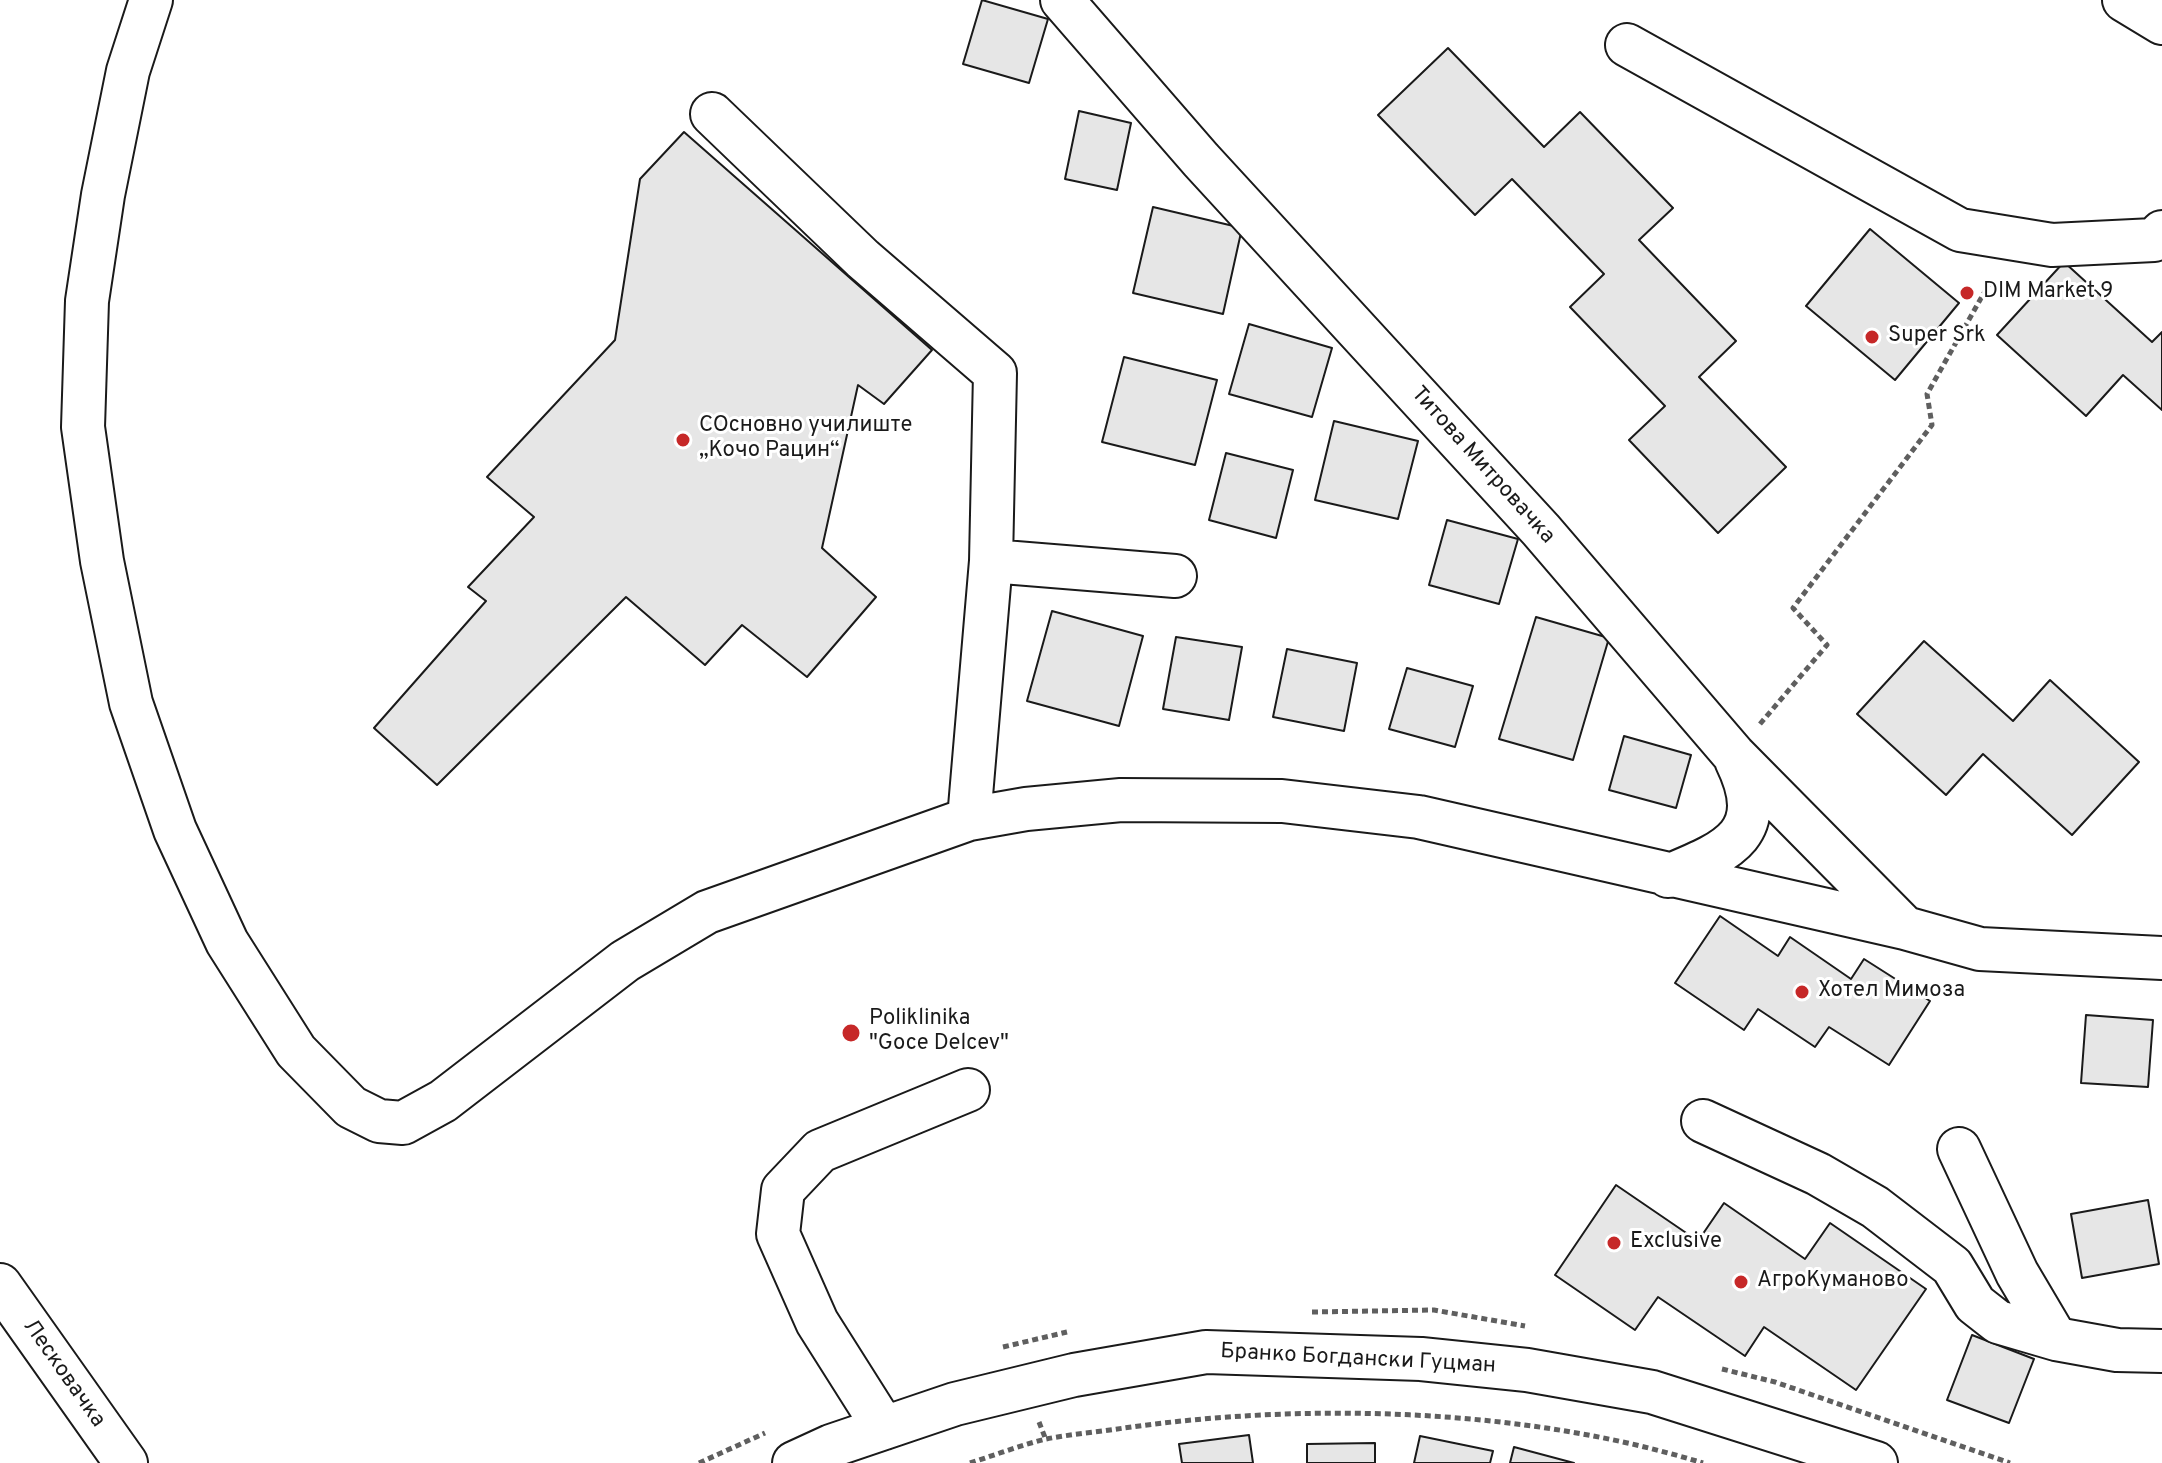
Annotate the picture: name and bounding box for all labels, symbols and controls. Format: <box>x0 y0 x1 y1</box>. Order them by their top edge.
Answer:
place label: DIM Market 9 <box>1983 280 2113 306</box>
marker: DIM Market 9 <box>1958 284 1976 302</box>
place label: Super Srk <box>1888 324 1986 350</box>
marker: Super Srk <box>1863 328 1881 346</box>
street label: Титова Митровачка <box>1405 382 1559 550</box>
place label: СОсновно училиште „Кочо Рацин“ <box>699 414 912 466</box>
marker: СОсновно училиште „Кочо Рацин“ <box>674 431 692 449</box>
place label: Хотел Мимоза <box>1818 979 1965 1005</box>
marker: Хотел Мимоза <box>1793 983 1811 1001</box>
place label: Poliklinika "Goce Delcev" <box>869 1007 1009 1058</box>
marker: Poliklinika "Goce Delcev" <box>840 1022 862 1044</box>
place label: Exclusive <box>1630 1230 1722 1256</box>
marker: Exclusive <box>1605 1234 1623 1252</box>
place label: АгроКуманово <box>1757 1269 1908 1295</box>
marker: АгроКуманово <box>1732 1273 1750 1291</box>
street label: Лесковачка <box>16 1315 110 1433</box>
street label: Бранко Богдански Гуцман <box>1219 1340 1497 1380</box>

